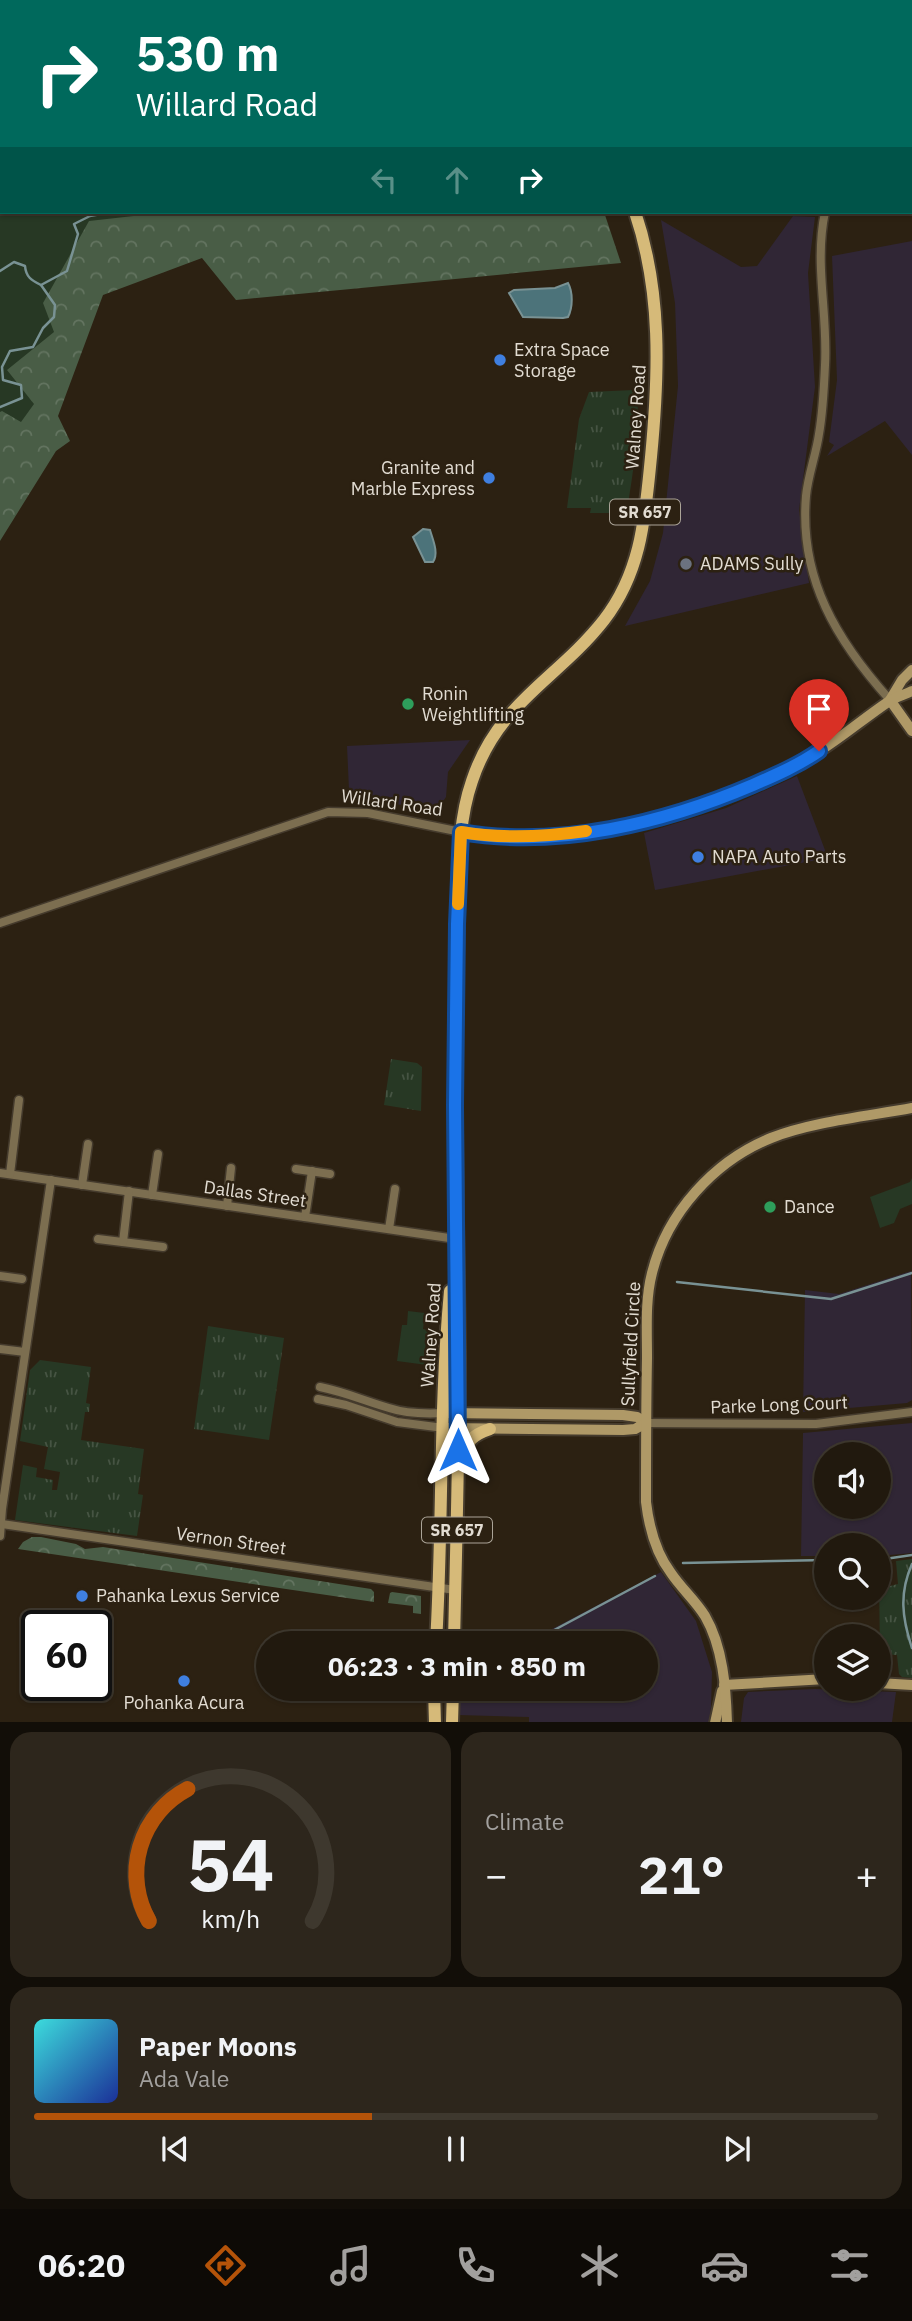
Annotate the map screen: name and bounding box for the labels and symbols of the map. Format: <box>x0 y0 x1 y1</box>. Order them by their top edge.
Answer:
place label: Extra Space Storage <box>514 338 610 382</box>
marker: Extra Space Storage <box>492 352 508 368</box>
street label: Walney Road <box>620 364 651 470</box>
place label: Granite and Marble Express <box>351 456 475 500</box>
marker: Granite and Marble Express <box>481 470 497 486</box>
road number: SR 657 <box>610 499 680 524</box>
place label: ADAMS Sully <box>700 552 803 575</box>
marker: ADAMS Sully <box>678 556 694 572</box>
pin <box>789 679 849 751</box>
place label: Ronin Weightlifting <box>422 682 524 726</box>
marker: Ronin Weightlifting <box>400 696 416 712</box>
street label: Willard Road <box>340 784 444 821</box>
place label: NAPA Auto Parts <box>712 845 847 868</box>
marker: NAPA Auto Parts <box>690 849 706 865</box>
street label: Dallas Street <box>202 1175 308 1212</box>
place label: Dance <box>784 1195 835 1218</box>
marker: Dance <box>762 1199 778 1215</box>
street label: Sullyfield Circle <box>616 1281 645 1407</box>
street label: Walney Road <box>415 1282 446 1388</box>
street label: Parke Long Court <box>710 1391 848 1418</box>
position arrow <box>421 1413 495 1487</box>
road number: SR 657 <box>422 1518 492 1542</box>
street label: Vernon Street <box>174 1521 288 1560</box>
place label: Pahanka Lexus Service <box>96 1584 280 1607</box>
marker: Pahanka Lexus Service <box>74 1588 90 1604</box>
speed limit sign: 60 <box>21 1610 112 1701</box>
marker: Pohanka Acura <box>176 1673 192 1689</box>
place label: Pohanka Acura <box>124 1691 245 1714</box>

